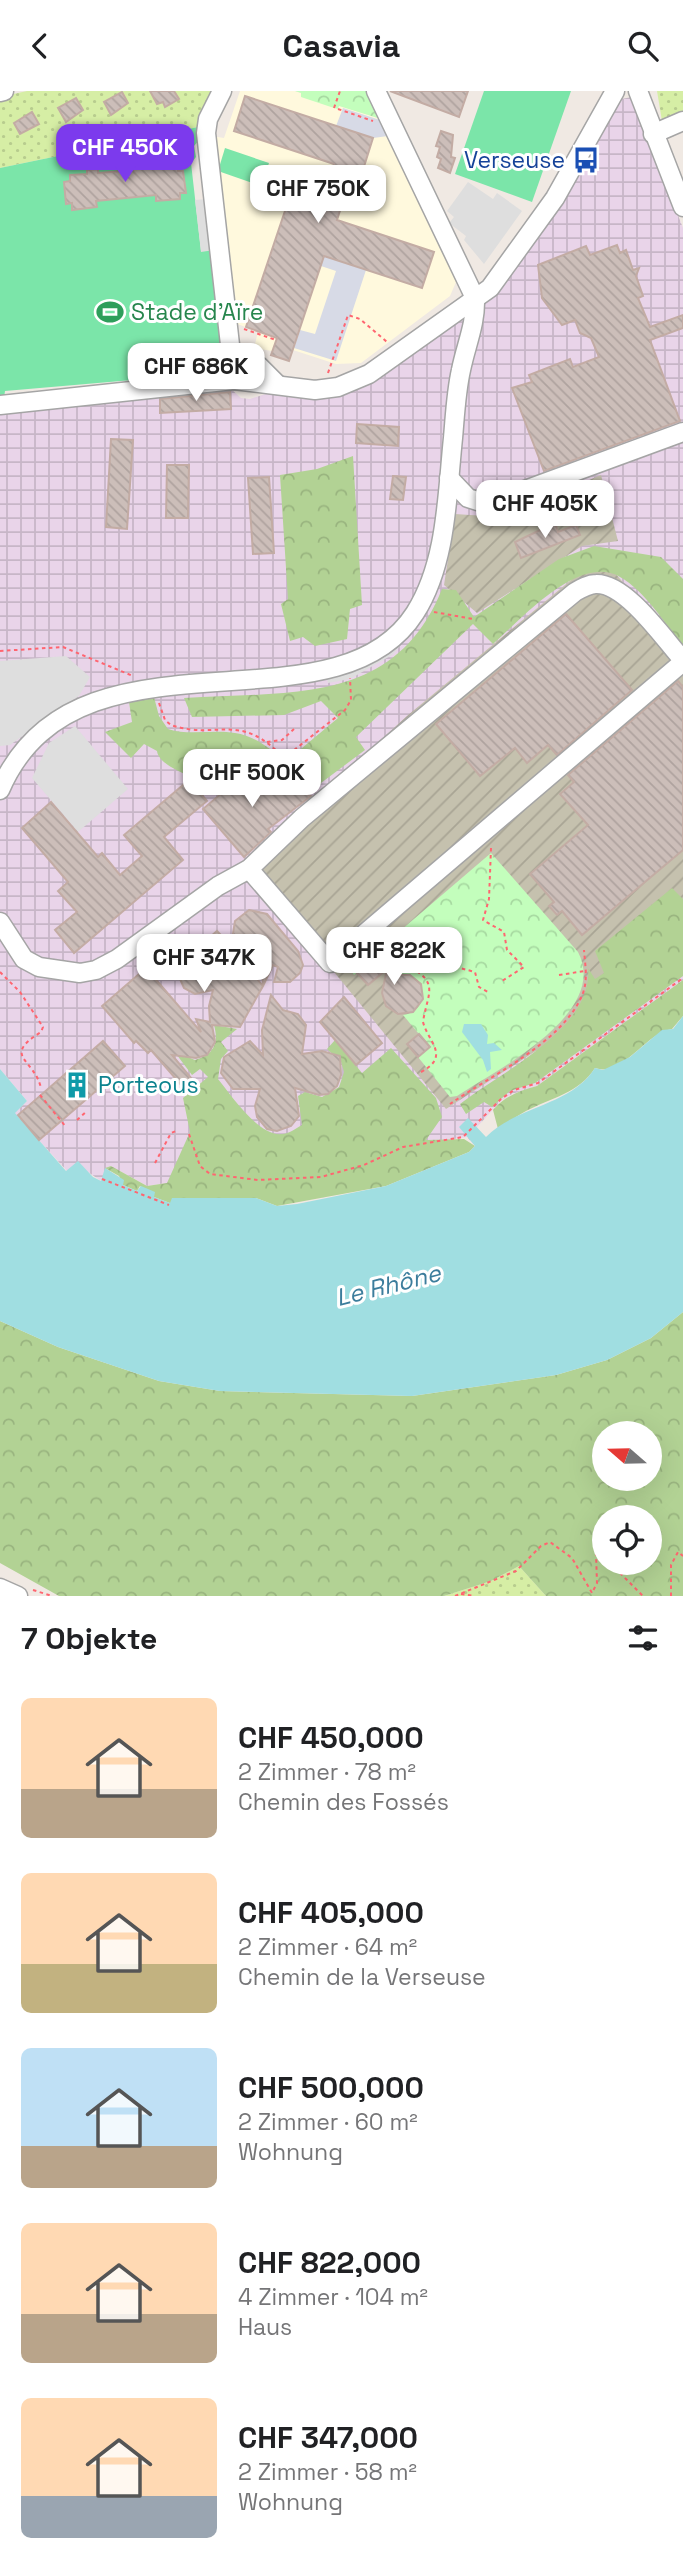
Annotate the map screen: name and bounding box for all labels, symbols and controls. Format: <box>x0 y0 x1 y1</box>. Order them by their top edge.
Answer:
text: Casavia <box>283 26 400 66</box>
icon: back <box>21 27 59 65</box>
icon: search <box>624 27 662 65</box>
pin: CHF 450K <box>53 125 197 184</box>
text: CHF 450K <box>72 132 178 162</box>
place label: Verseuse <box>464 145 565 175</box>
bus stop icon: Verseuse <box>571 145 601 175</box>
pin: CHF 750K <box>246 165 390 225</box>
text: CHF 750K <box>266 173 370 203</box>
sports icon: Stade d'Aïre <box>95 297 125 327</box>
place label: Stade d'Aïre <box>131 297 263 327</box>
pin: CHF 686K <box>124 343 268 403</box>
text: CHF 686K <box>144 351 248 381</box>
pin: CHF 405K <box>473 481 617 540</box>
text: CHF 405K <box>492 488 598 518</box>
pin: CHF 500K <box>180 749 324 809</box>
text: CHF 500K <box>199 757 305 787</box>
pin: CHF 822K <box>322 927 466 987</box>
pin: CHF 347K <box>132 935 276 994</box>
text: CHF 822K <box>342 935 446 965</box>
text: CHF 347K <box>153 942 255 972</box>
building icon: Porteous <box>62 1070 92 1100</box>
place label: Porteous <box>98 1070 199 1100</box>
water label: Le Rhône <box>332 1257 444 1313</box>
north arrow <box>592 1421 662 1491</box>
map controls <box>592 1421 662 1575</box>
button: locate <box>592 1505 662 1575</box>
text: 7 Objekte <box>21 1619 157 1658</box>
icon: filters <box>624 1619 662 1657</box>
text: CHF 450,000 <box>238 1718 424 1757</box>
icon: home <box>77 1726 161 1810</box>
text: 2 Zimmer · 78 m² <box>238 1757 416 1787</box>
text: Chemin des Fossés <box>238 1787 449 1817</box>
text: CHF 405,000 <box>238 1893 424 1932</box>
icon: home <box>77 1901 161 1985</box>
text: 2 Zimmer · 64 m² <box>238 1932 417 1962</box>
text: Chemin de la Verseuse <box>238 1962 486 1992</box>
text: CHF 500,000 <box>238 2068 424 2107</box>
icon: home <box>77 2076 161 2160</box>
text: 2 Zimmer · 60 m² <box>238 2107 418 2137</box>
text: Wohnung <box>238 2137 343 2167</box>
text: CHF 822,000 <box>238 2243 421 2282</box>
icon: home <box>77 2251 161 2335</box>
text: 4 Zimmer · 104 m² <box>238 2282 428 2312</box>
text: Haus <box>238 2312 292 2342</box>
text: CHF 347,000 <box>238 2418 418 2457</box>
icon: home <box>77 2426 161 2510</box>
text: 2 Zimmer · 58 m² <box>238 2457 417 2487</box>
text: Wohnung <box>238 2487 343 2517</box>

